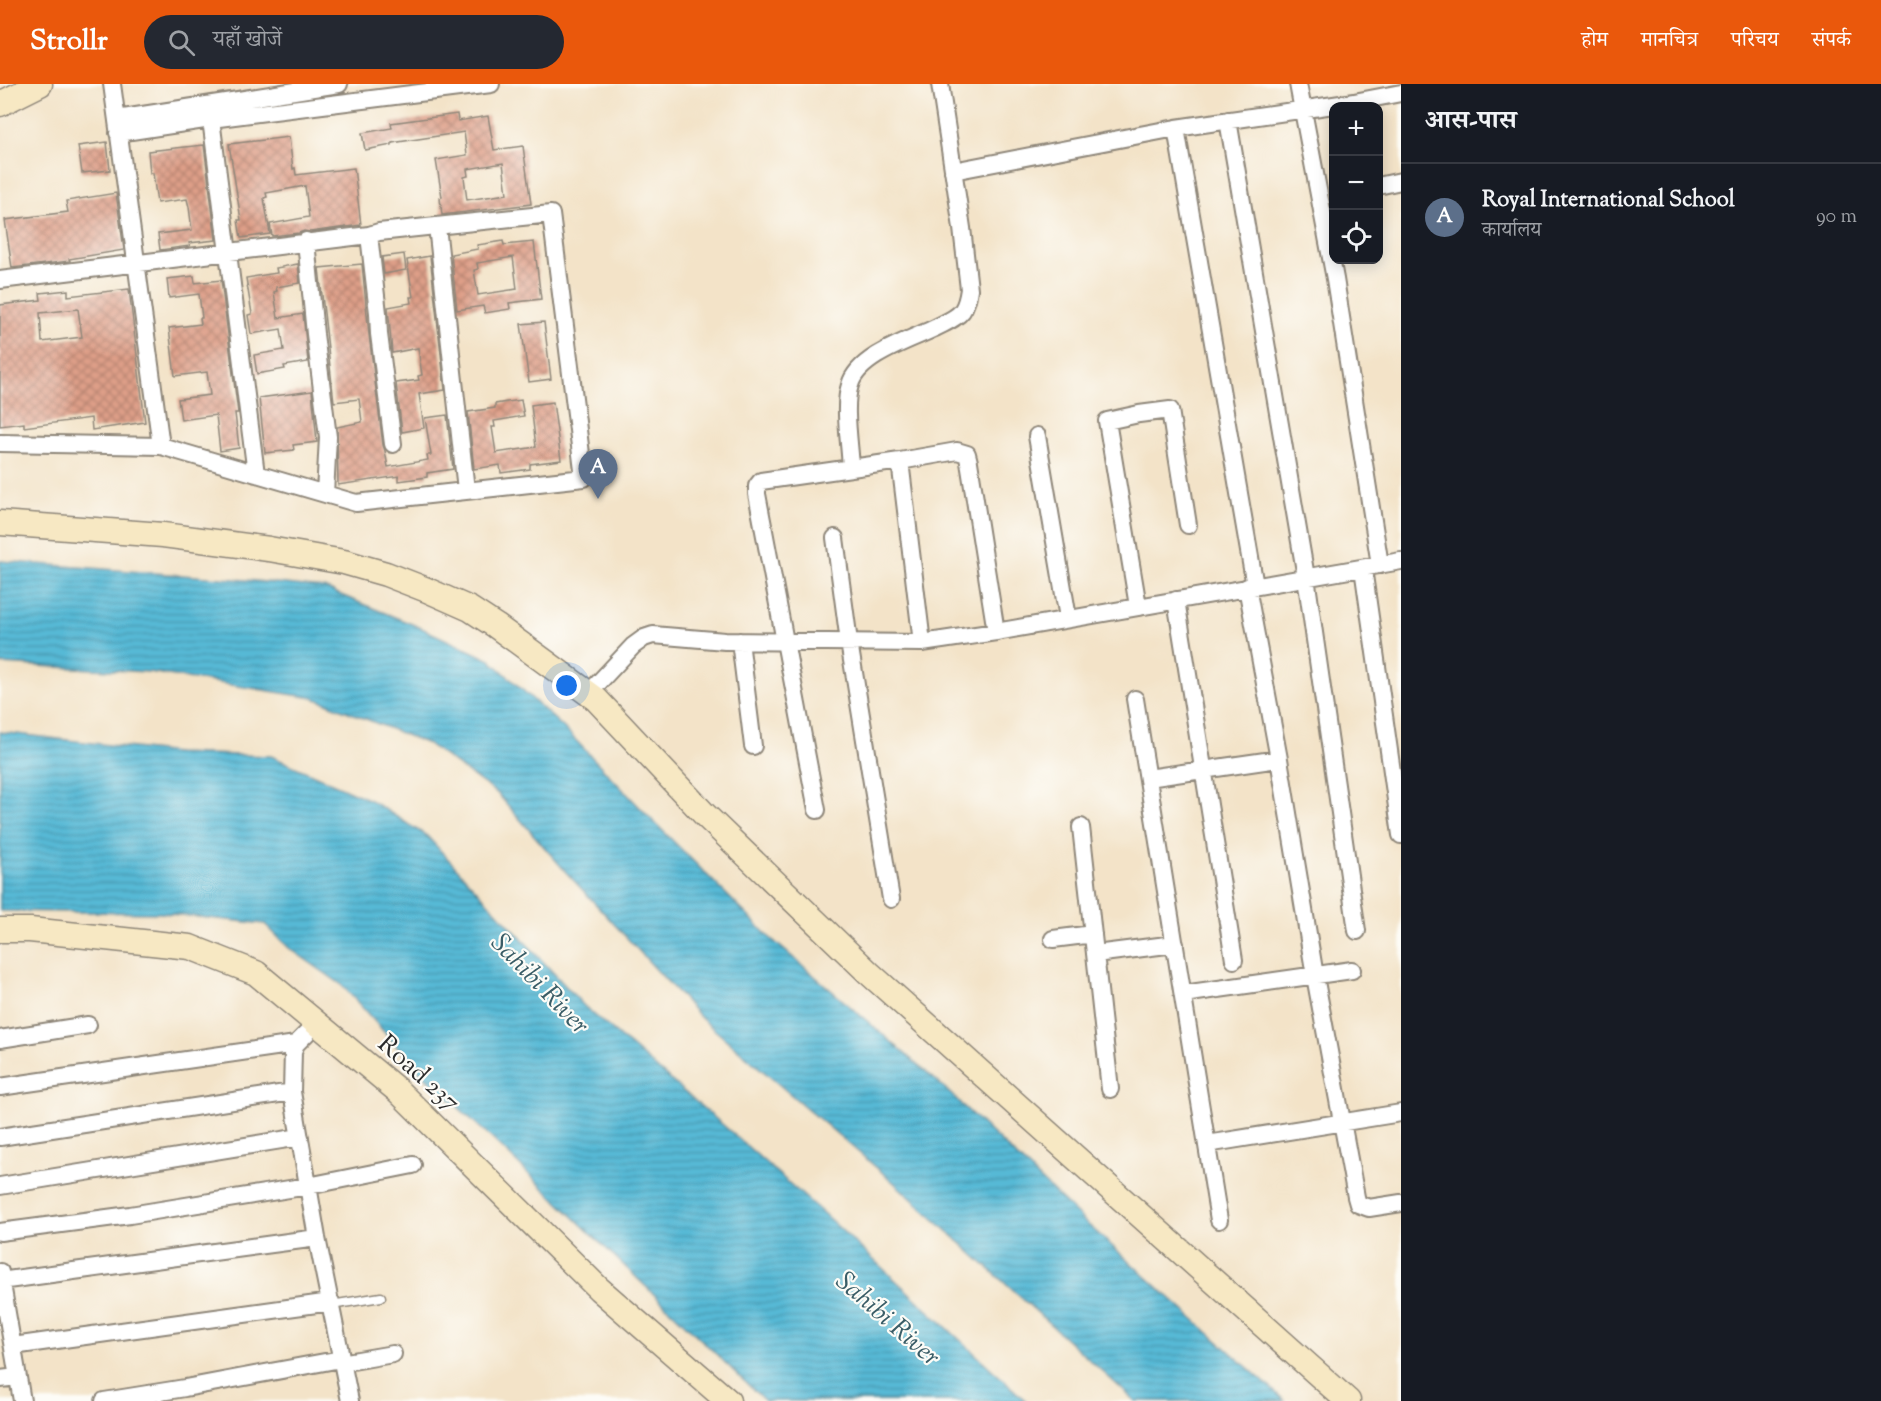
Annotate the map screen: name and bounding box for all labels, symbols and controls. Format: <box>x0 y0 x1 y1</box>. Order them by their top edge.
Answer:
search box <box>144 15 564 69</box>
text: Strollr <box>30 22 108 62</box>
text: यहाँ खोजें <box>213 25 282 57</box>
icon: search <box>165 26 198 59</box>
text: होम <box>1581 26 1608 56</box>
text: मानचित्र <box>1641 26 1698 56</box>
text: परिचय <box>1731 26 1779 56</box>
text: संपर्क <box>1812 26 1851 56</box>
map controls <box>1329 102 1383 264</box>
button: + <box>1329 102 1383 156</box>
text: आस-पास <box>1425 103 1517 140</box>
button: − <box>1329 156 1383 210</box>
text: Royal International School <box>1482 185 1735 217</box>
text: A <box>1436 203 1453 232</box>
text: 90 m <box>1816 203 1857 232</box>
button: locate <box>1329 210 1383 264</box>
text: कार्यालय <box>1482 217 1541 246</box>
pin: A <box>578 450 618 499</box>
your location <box>552 671 581 700</box>
water label: Sahibi River <box>481 926 598 1045</box>
street label: Road 237 <box>369 1027 467 1121</box>
water label: Sahibi River <box>826 1263 948 1377</box>

